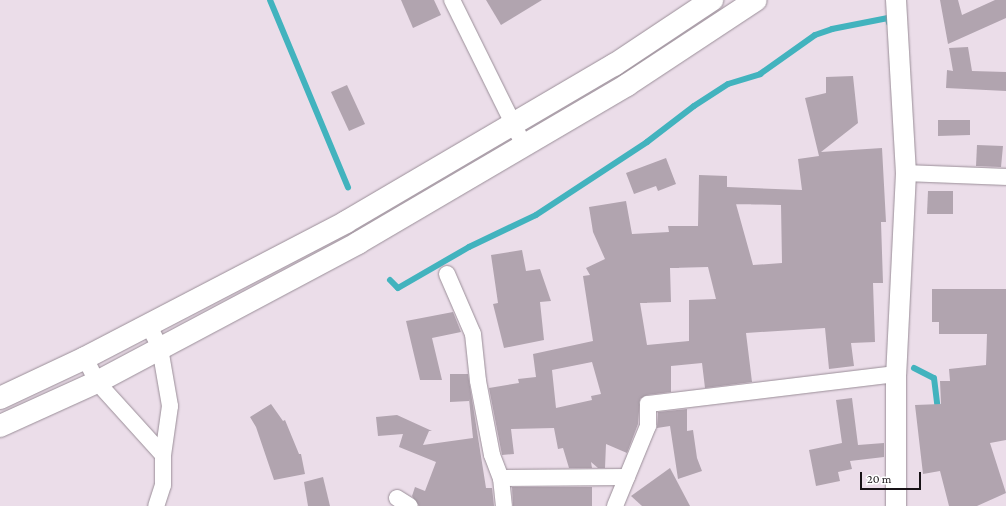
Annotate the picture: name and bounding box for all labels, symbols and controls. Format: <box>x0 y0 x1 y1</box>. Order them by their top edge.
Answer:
scale bar <box>862 464 923 490</box>
text: 20 m <box>867 472 891 486</box>

